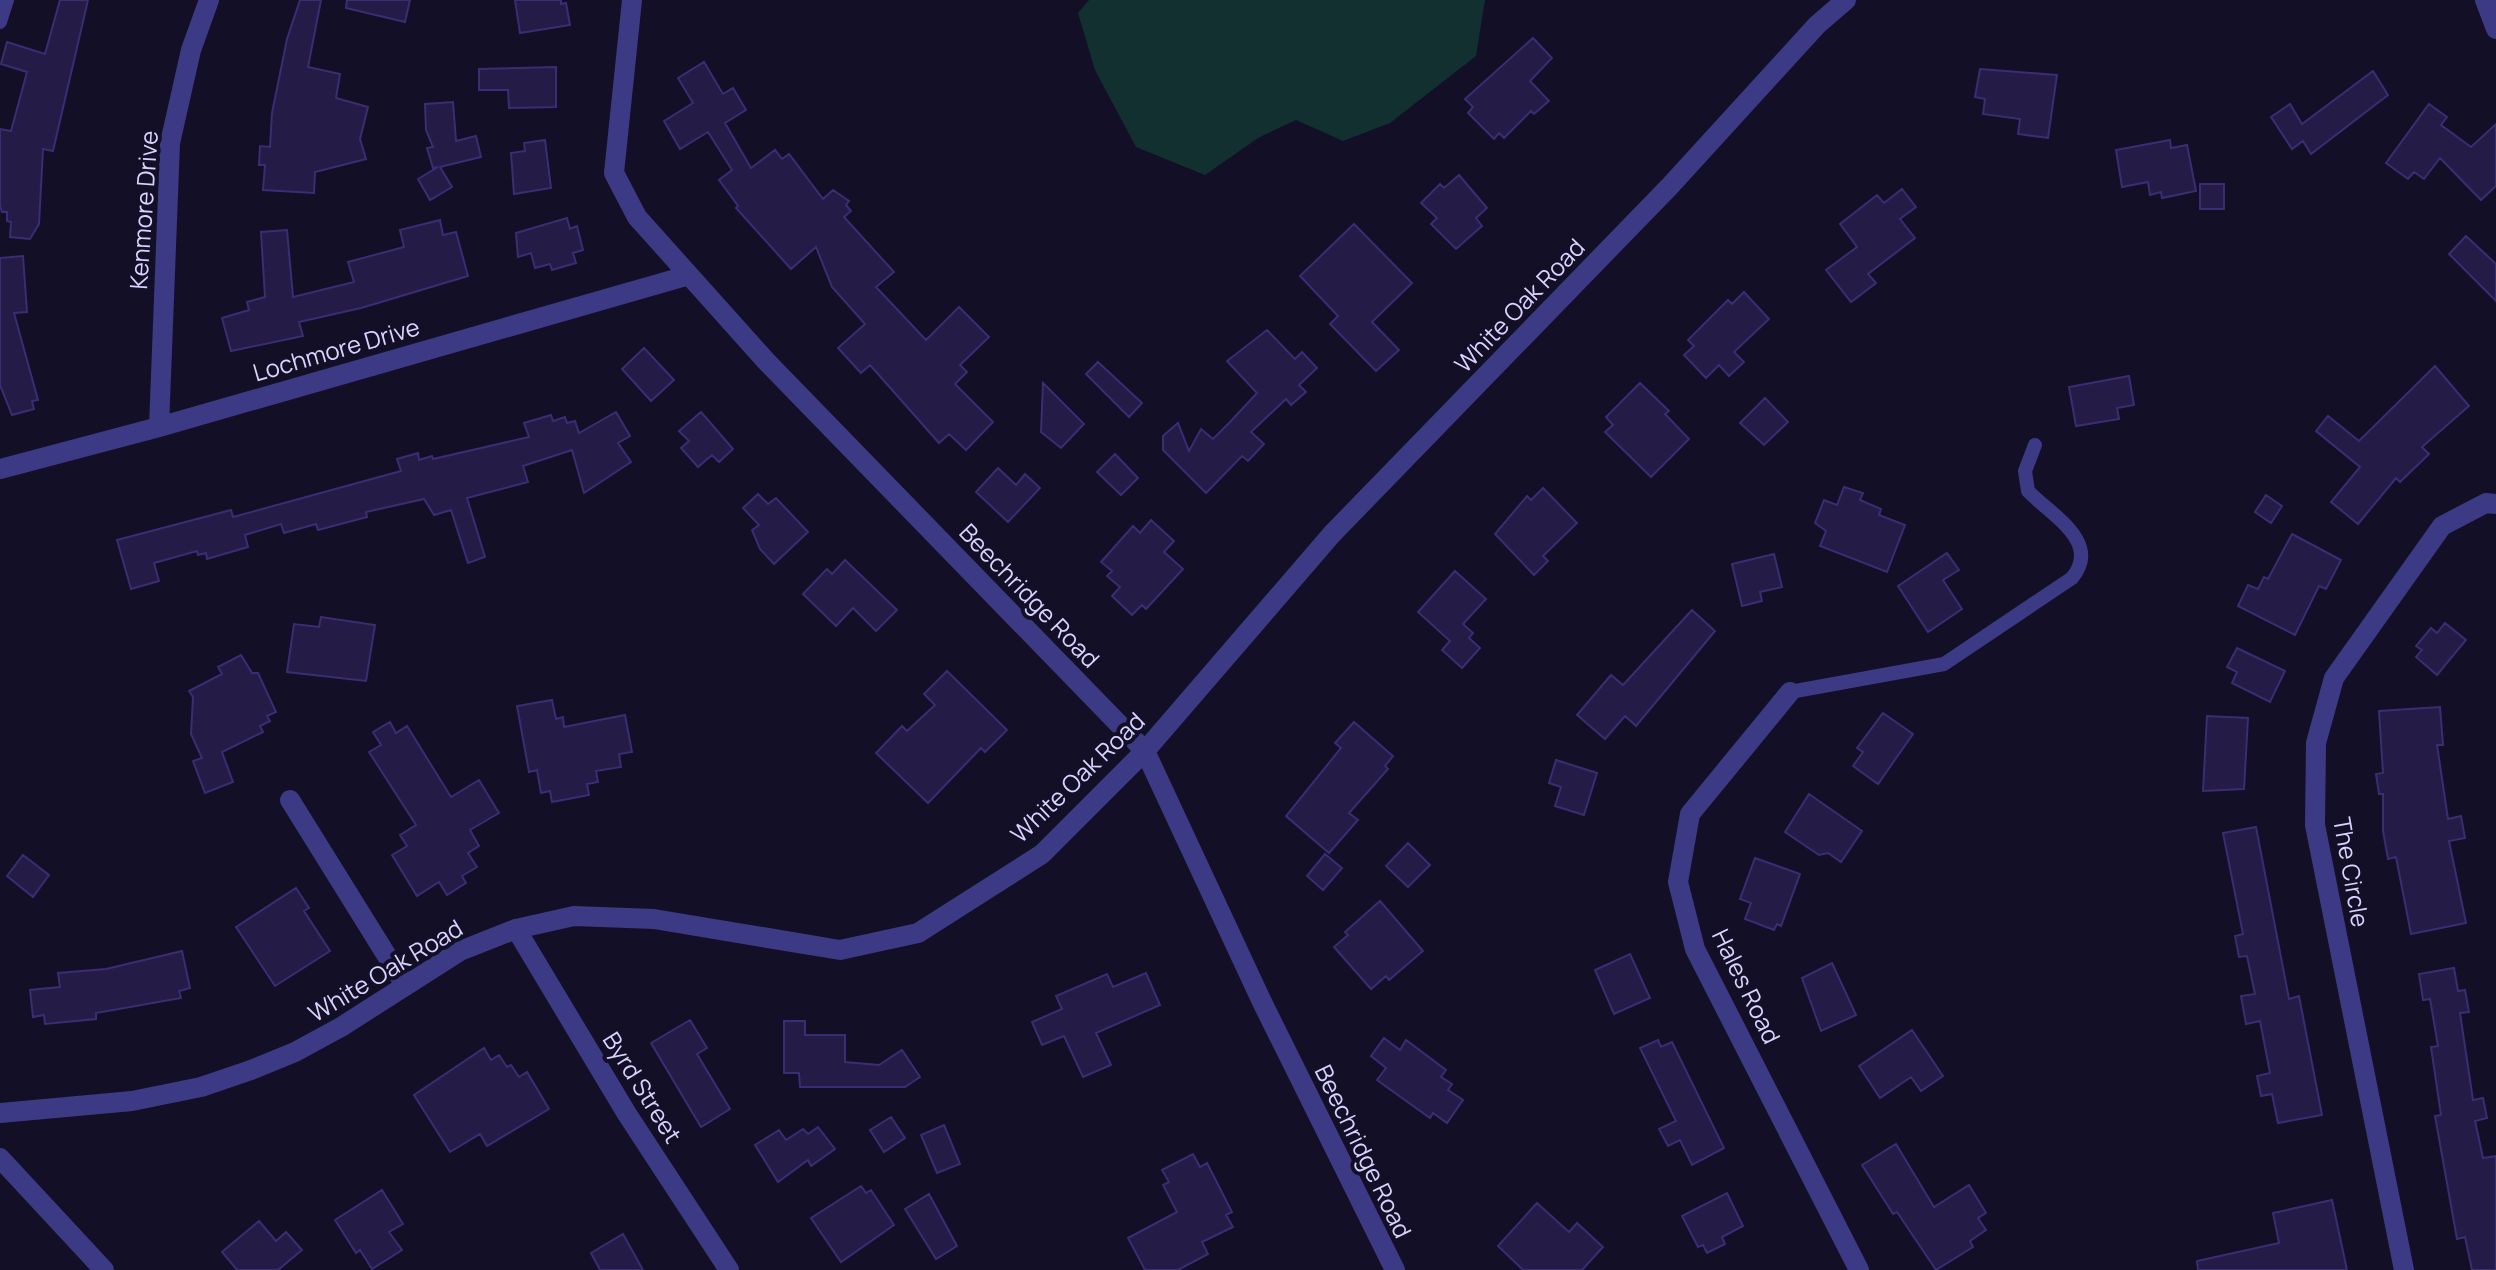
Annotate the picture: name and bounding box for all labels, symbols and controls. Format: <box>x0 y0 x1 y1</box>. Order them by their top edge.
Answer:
street label: Kenmore Drive <box>121 130 165 290</box>
street label: White Oak Road <box>1447 231 1591 379</box>
street label: Lochmore Drive <box>249 309 423 389</box>
street label: Beechridge Road <box>953 516 1107 674</box>
street label: White Oak Road <box>1003 705 1151 849</box>
street label: The Circle <box>2326 814 2378 930</box>
street label: White Oak Road <box>302 911 468 1029</box>
street label: Hales Road <box>1705 923 1789 1049</box>
street label: Byrd Street <box>596 1025 690 1149</box>
street label: Beechridge Road <box>1308 1059 1420 1243</box>

